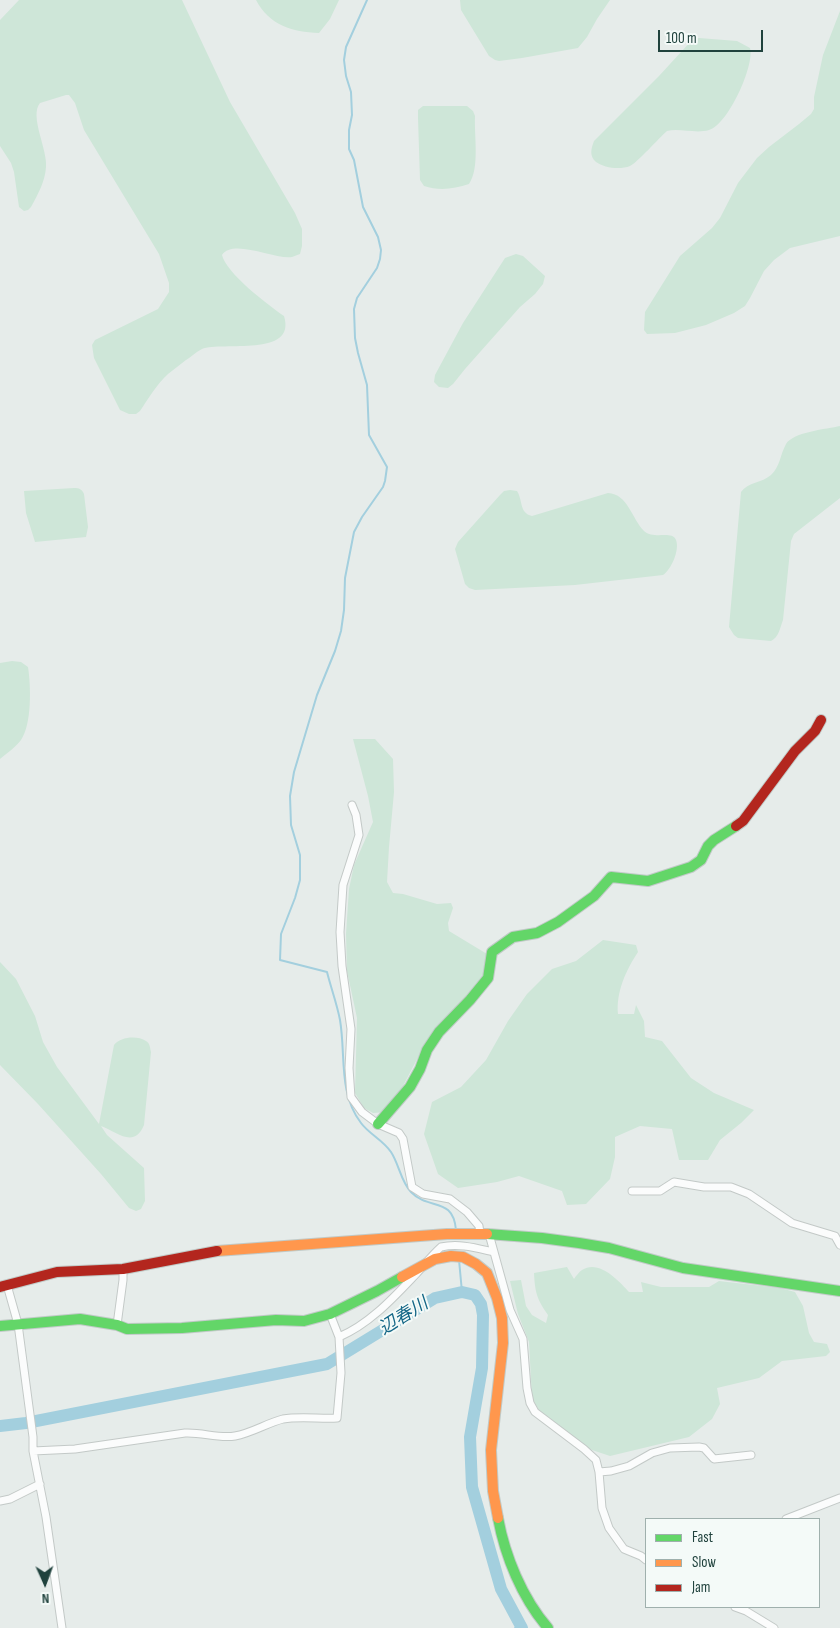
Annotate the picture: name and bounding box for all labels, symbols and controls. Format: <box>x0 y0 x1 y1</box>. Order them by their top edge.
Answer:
scale bar <box>660 20 765 52</box>
text: 100 m <box>666 29 697 48</box>
water label: 辺春川 <box>375 1294 433 1340</box>
legend <box>645 1518 820 1608</box>
text: Fast <box>692 1528 713 1547</box>
text: Slow <box>692 1553 716 1572</box>
north arrow <box>20 1558 70 1608</box>
text: Jam <box>692 1578 710 1597</box>
text: N <box>42 1590 50 1607</box>

